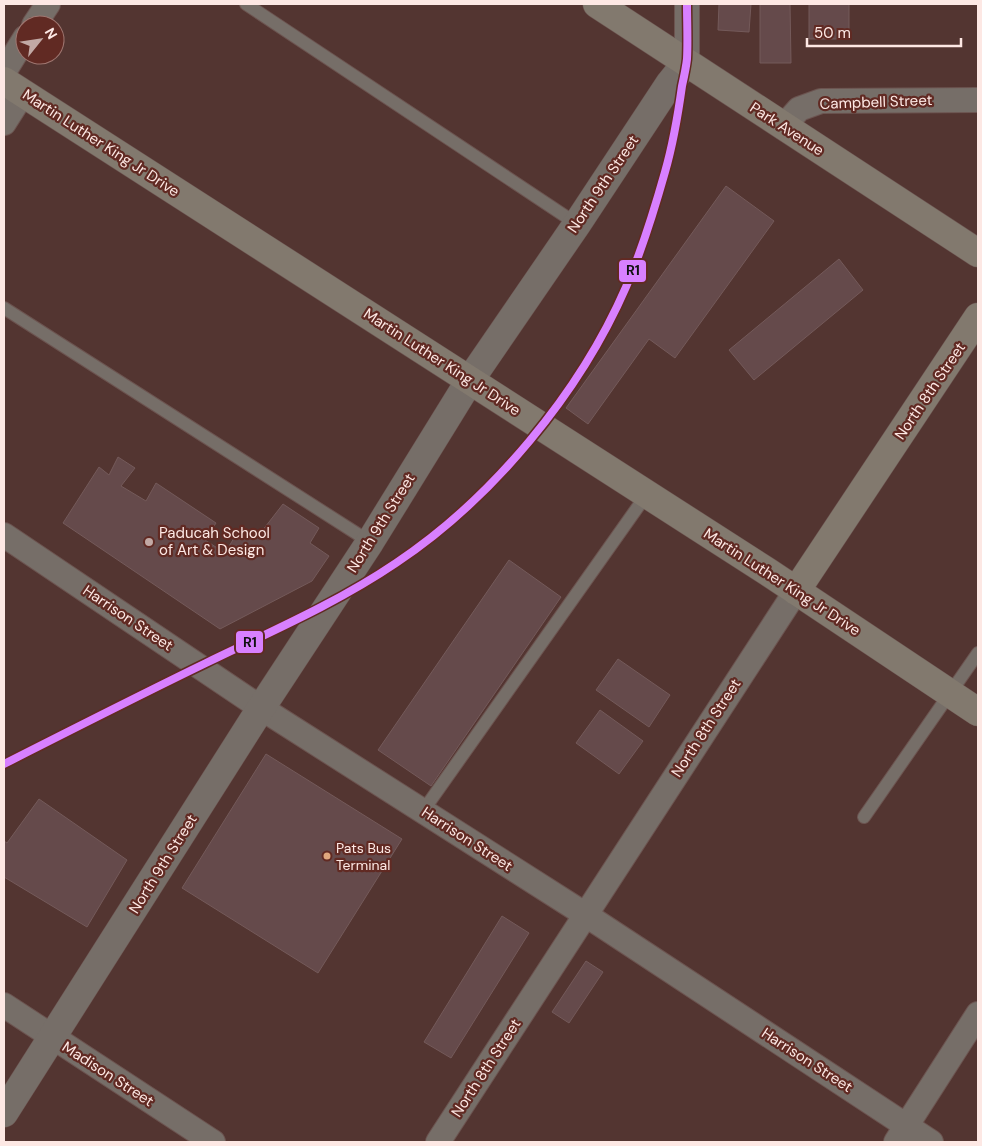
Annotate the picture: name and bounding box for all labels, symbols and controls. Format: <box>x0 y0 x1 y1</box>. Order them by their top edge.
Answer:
north arrow <box>15 15 65 65</box>
scale bar <box>807 15 961 47</box>
text: 50 m <box>814 23 851 43</box>
text: N <box>41 25 62 42</box>
street label: Martin Luther King Jr Drive <box>19 85 183 201</box>
street label: Campbell Street <box>819 90 933 114</box>
street label: Park Avenue <box>746 98 828 160</box>
street label: North 9th Street <box>563 131 643 237</box>
line badge: R1 <box>618 259 647 283</box>
text: R1 <box>626 261 640 279</box>
street label: Martin Luther King Jr Drive <box>360 304 524 420</box>
street label: North 8th Street <box>890 338 970 444</box>
street label: North 9th Street <box>342 469 420 577</box>
place label: Paducah School of Art & Design <box>159 523 270 560</box>
street label: Martin Luther King Jr Drive <box>700 524 864 640</box>
marker: Paducah School of Art & Design <box>143 536 155 548</box>
street label: Harrison Street <box>79 580 177 656</box>
line badge: R1 <box>235 630 264 654</box>
text: R1 <box>243 633 257 651</box>
street label: North 8th Street <box>667 675 745 781</box>
street label: Harrison Street <box>418 802 516 876</box>
street label: North 9th Street <box>124 810 202 918</box>
place label: Pats Bus Terminal <box>336 839 391 874</box>
marker: Pats Bus Terminal <box>322 851 332 861</box>
street label: North 8th Street <box>447 1015 525 1121</box>
street label: Harrison Street <box>758 1023 856 1097</box>
street label: Madison Street <box>58 1037 158 1111</box>

